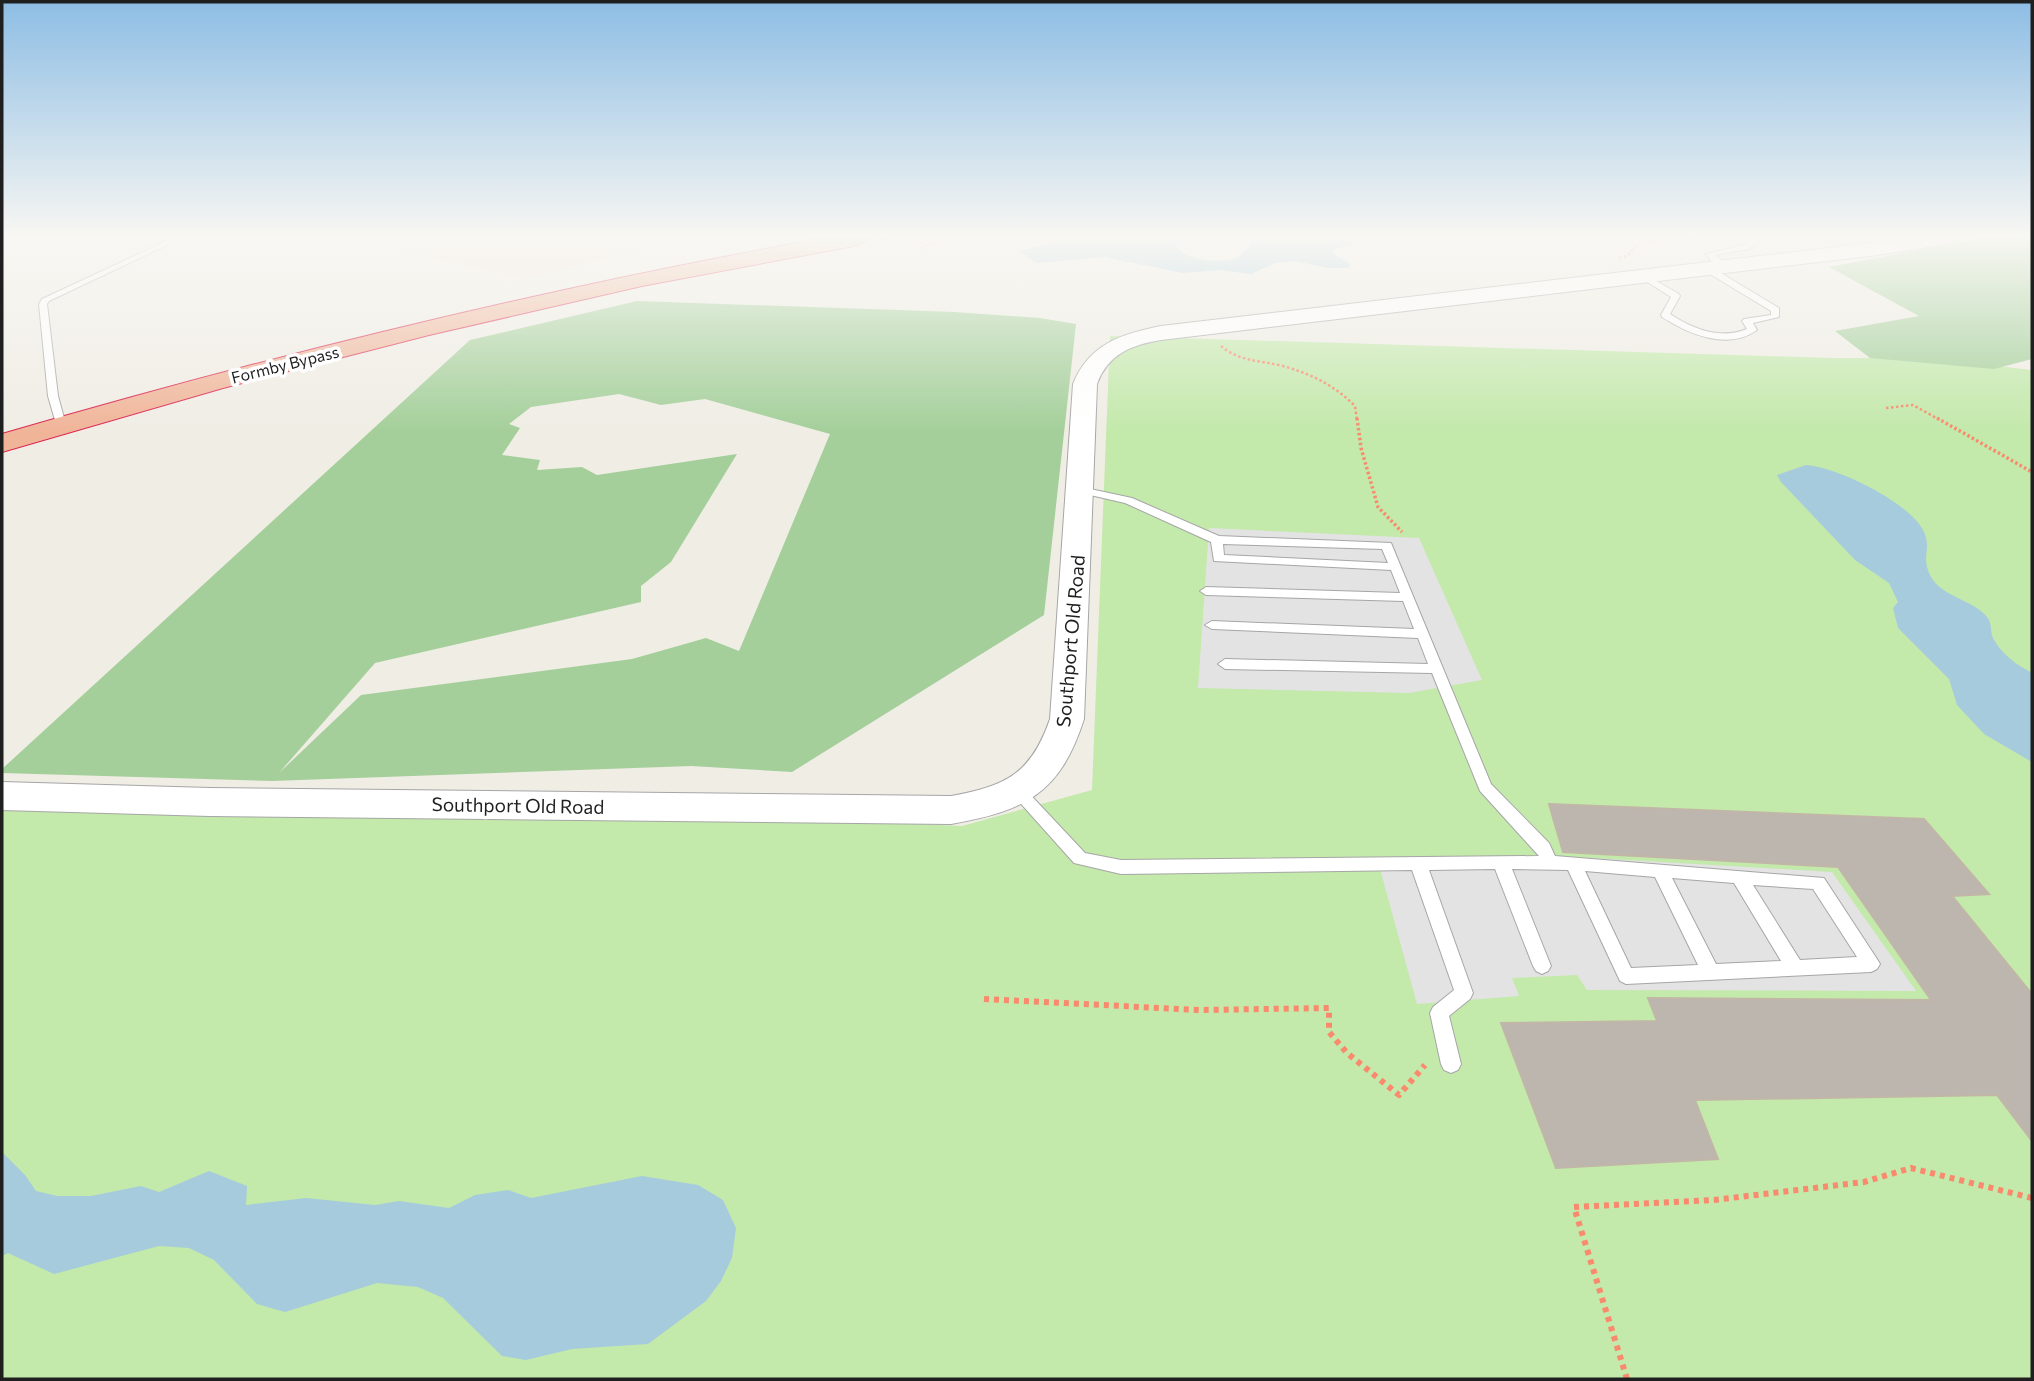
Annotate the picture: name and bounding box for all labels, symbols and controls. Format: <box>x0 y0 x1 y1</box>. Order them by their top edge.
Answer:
street label: Formby Bypass <box>229 341 341 387</box>
street label: Southport Old Road <box>1051 554 1089 728</box>
street label: Southport Old Road <box>431 792 605 818</box>

